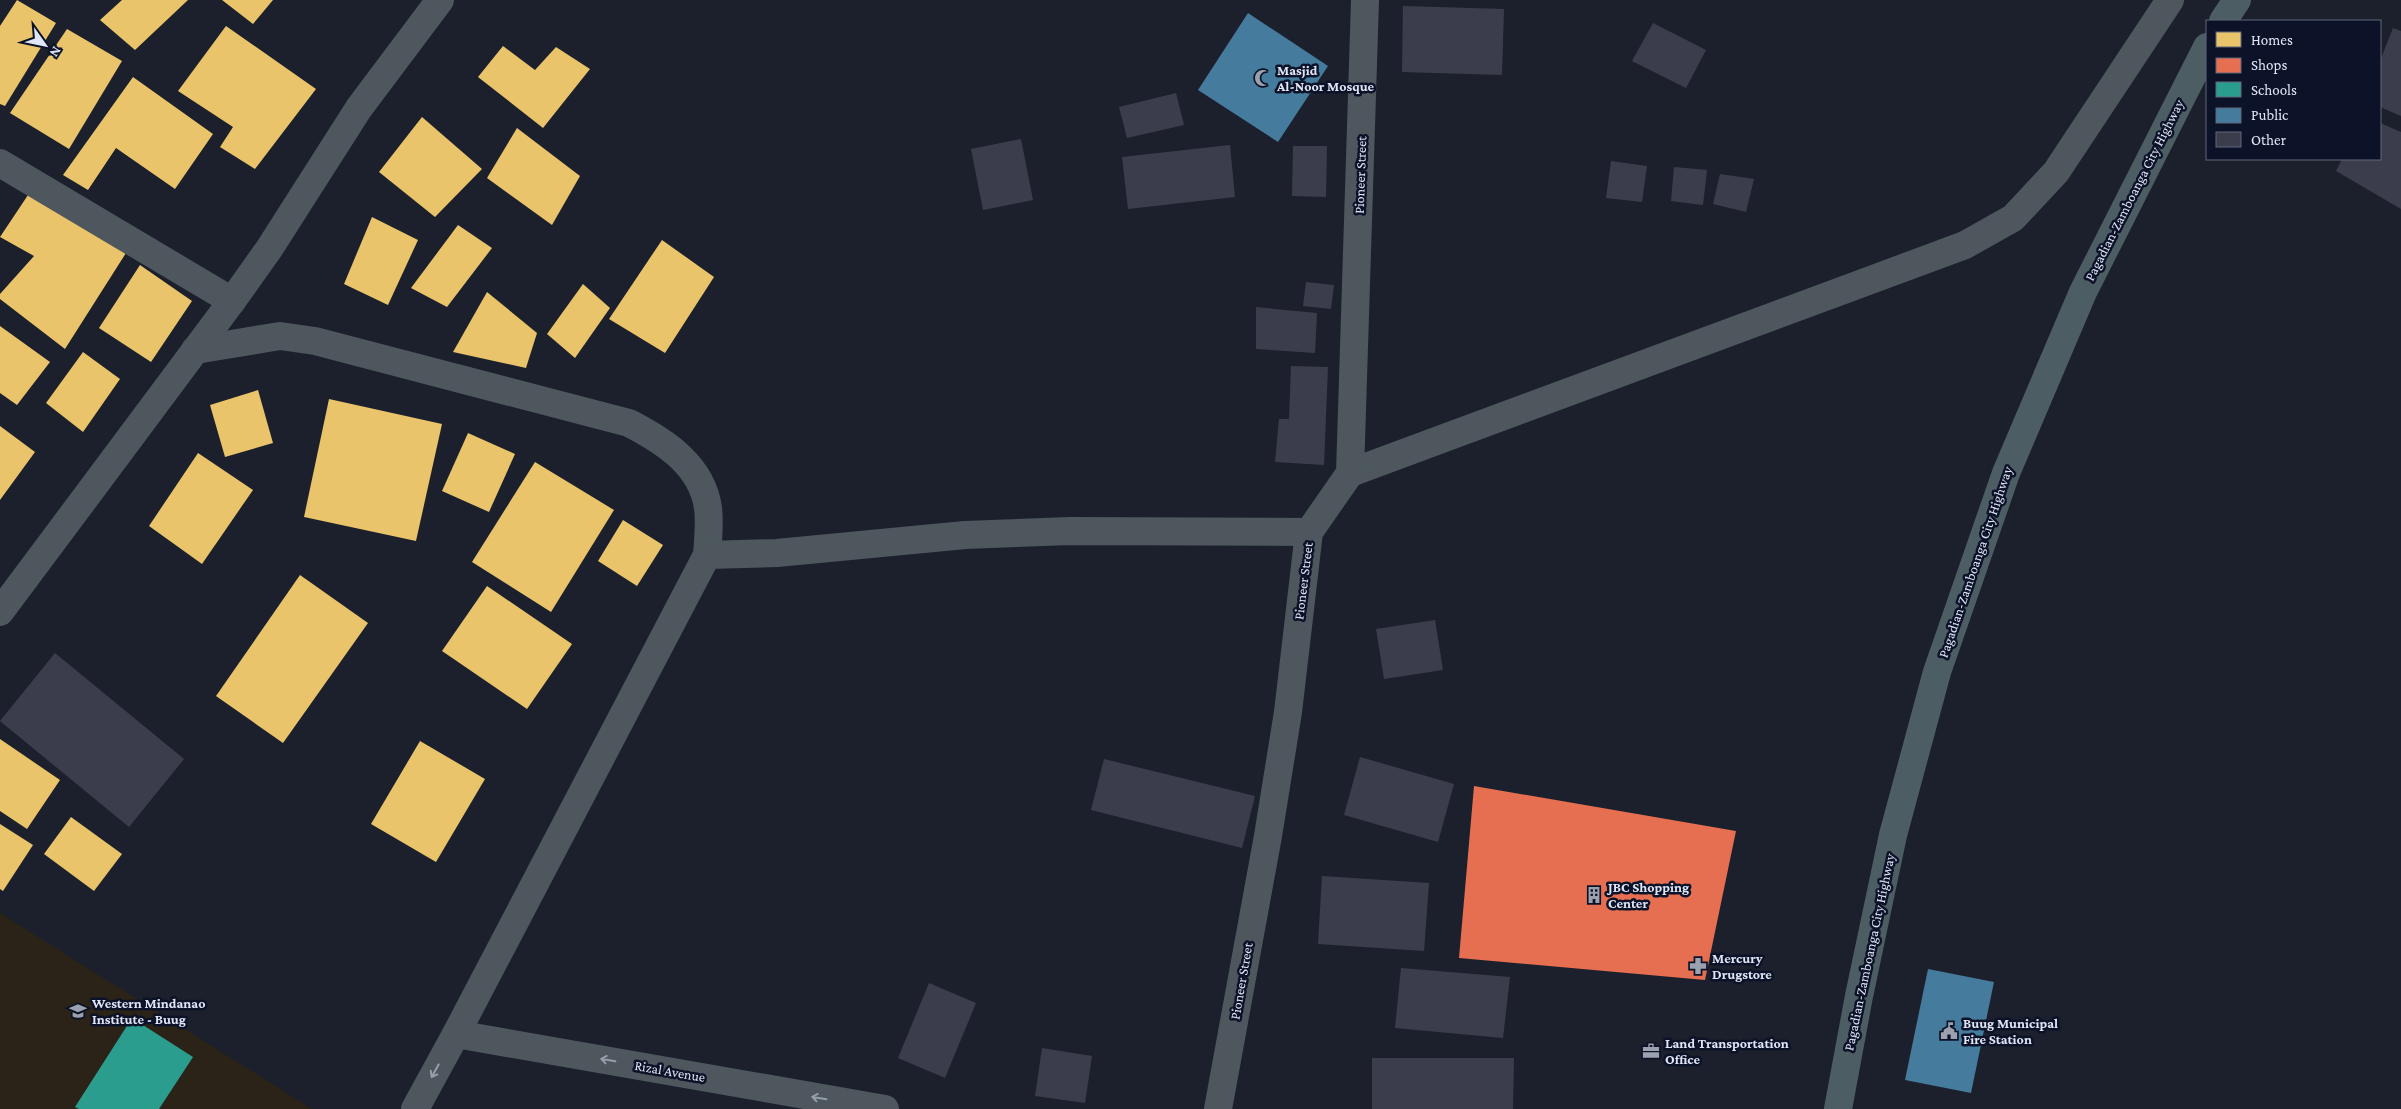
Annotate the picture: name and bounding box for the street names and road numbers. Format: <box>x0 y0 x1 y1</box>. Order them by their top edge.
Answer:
street label: Pagadian-Zamboanga City Highway <box>2081 96 2187 283</box>
street label: Pioneer Street <box>1351 135 1369 214</box>
street label: Pagadian-Zamboanga City Highway <box>1935 464 2016 660</box>
street label: Pioneer Street <box>1290 541 1316 621</box>
street label: Pagadian-Zamboanga City Highway <box>1840 851 1898 1052</box>
street label: Pioneer Street <box>1226 941 1256 1021</box>
street label: Rizal Avenue <box>633 1057 707 1085</box>

